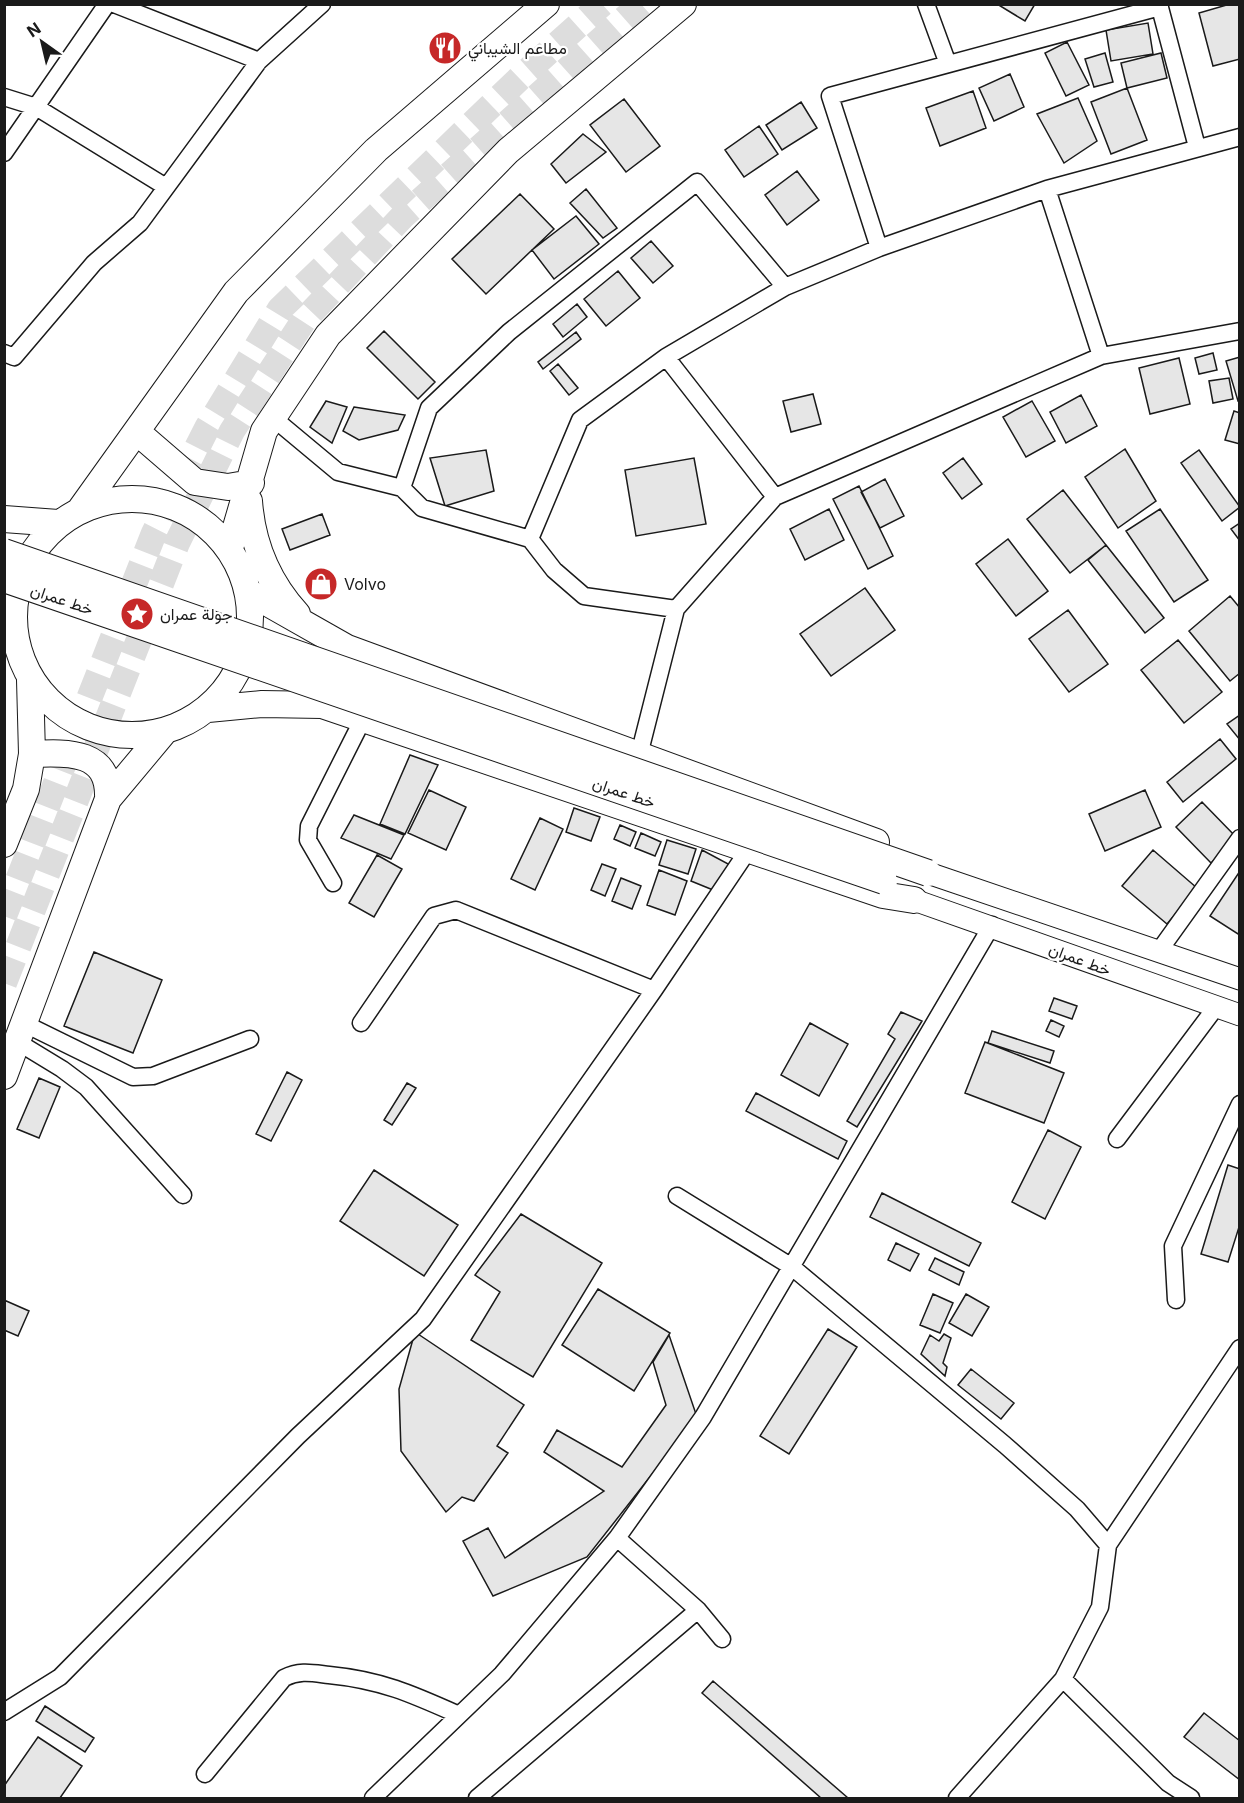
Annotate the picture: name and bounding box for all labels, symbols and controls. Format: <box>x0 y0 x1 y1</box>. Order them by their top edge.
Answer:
north arrow <box>12 12 72 72</box>
text: N <box>23 18 44 41</box>
restaurant icon: مطاعم الشيباني <box>427 30 463 66</box>
place label: مطاعم الشيباني <box>468 38 567 62</box>
shop icon: Volvo <box>303 566 339 602</box>
place label: Volvo <box>344 574 386 594</box>
street label: خط عمران <box>28 579 96 620</box>
place icon: جولة عمران <box>119 596 155 632</box>
place label: جولة عمران <box>160 604 233 625</box>
street label: خط عمران <box>590 772 658 813</box>
street label: خط عمران <box>1046 938 1114 981</box>

